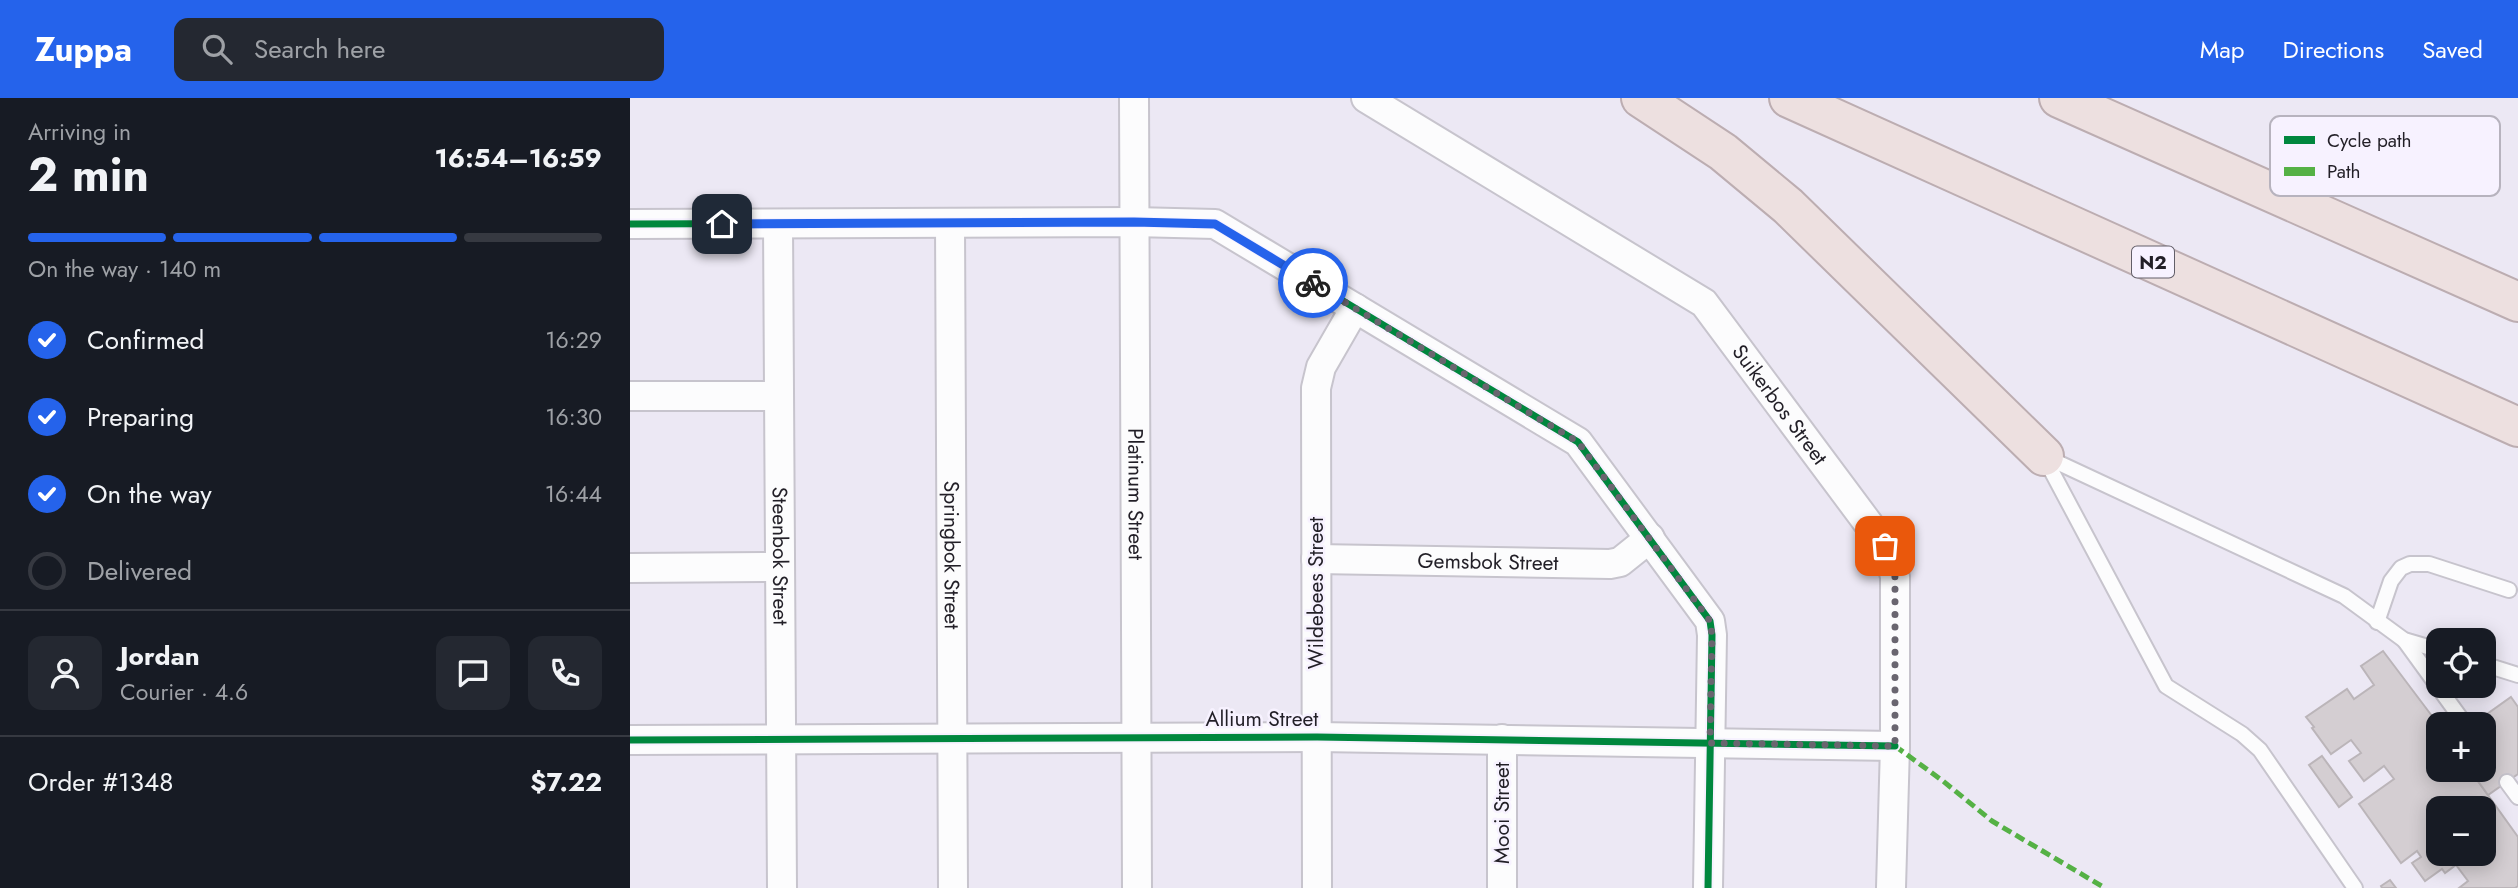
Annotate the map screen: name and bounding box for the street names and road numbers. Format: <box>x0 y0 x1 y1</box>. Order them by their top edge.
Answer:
road number: N2 <box>2132 246 2174 278</box>
street label: Suikerbos Street <box>1725 338 1835 471</box>
street label: Platinum Street <box>1120 428 1151 560</box>
street label: Springbok Street <box>936 481 967 629</box>
street label: Steenbok Street <box>765 487 795 625</box>
street label: Wildebees Street <box>1301 517 1331 669</box>
street label: Gemsbok Street <box>1417 546 1559 578</box>
street label: Allium Street <box>1206 704 1318 734</box>
street label: Mooi Street <box>1487 762 1517 864</box>

